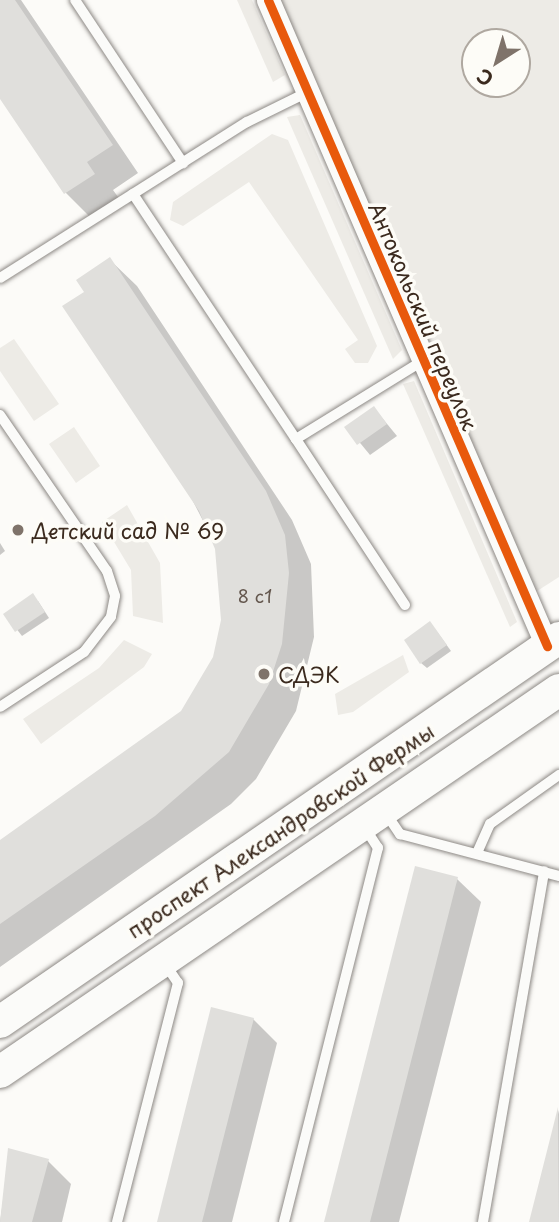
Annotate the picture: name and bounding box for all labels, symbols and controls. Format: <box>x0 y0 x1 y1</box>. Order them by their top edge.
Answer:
north arrow <box>461 28 531 98</box>
text: С <box>470 63 499 94</box>
street label: Антокольский переулок <box>365 198 483 434</box>
place label: Детский сад № 69 <box>32 517 225 543</box>
marker: Детский сад № 69 <box>10 522 26 538</box>
house number: 8 с1 <box>238 585 272 607</box>
place label: СДЭК <box>278 661 340 687</box>
marker: СДЭК <box>256 666 272 682</box>
street label: проспект Александровской Фермы <box>121 717 439 943</box>

